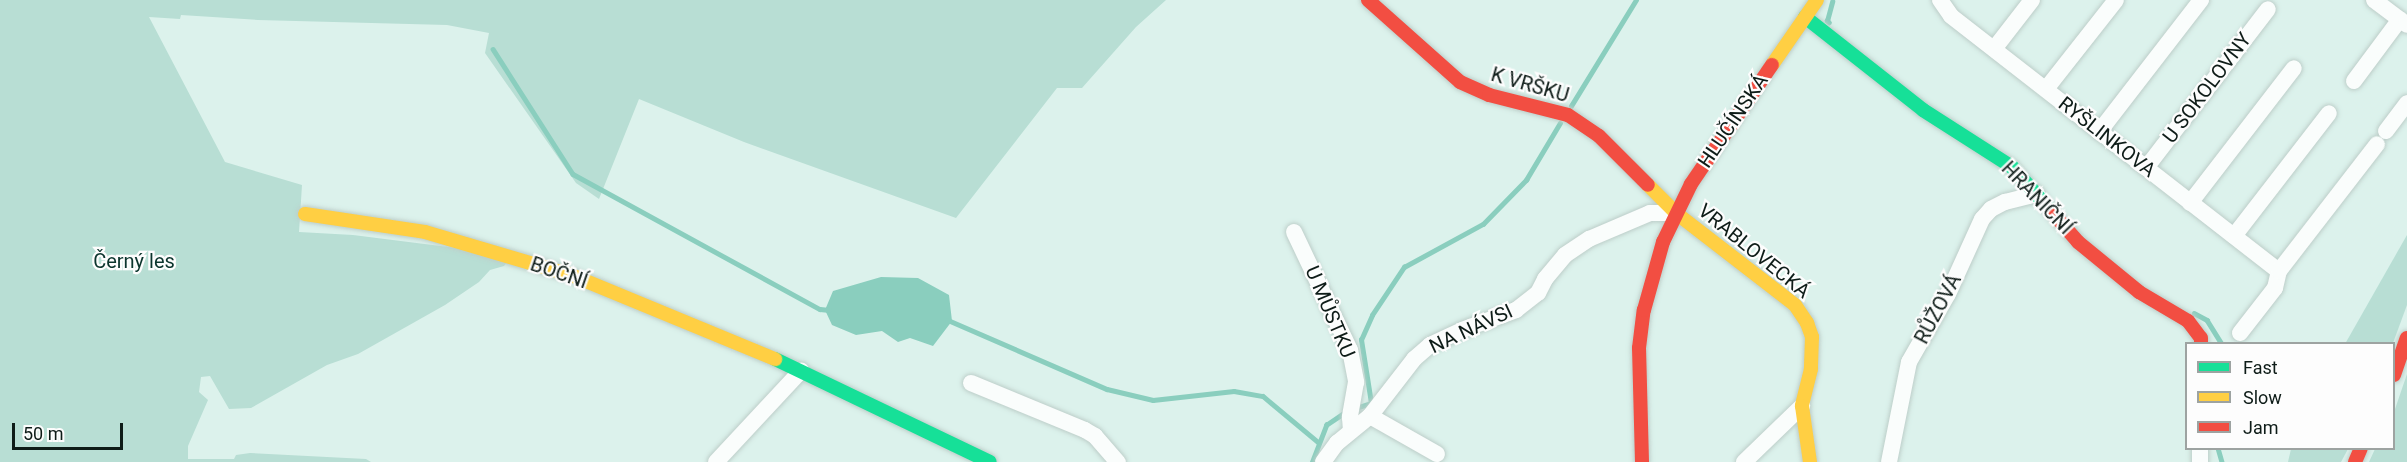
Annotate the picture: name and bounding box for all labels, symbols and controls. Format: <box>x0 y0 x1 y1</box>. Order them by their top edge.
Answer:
street label: U SOKOLOVNY <box>2158 28 2256 148</box>
street label: K VRŠKU <box>1488 62 1572 108</box>
street label: HLUČÍNSKÁ <box>1693 70 1773 172</box>
street label: RYŠLINKOVA <box>2054 92 2160 182</box>
street label: HRANIČNÍ <box>1996 157 2078 239</box>
street label: VRABLOVECKÁ <box>1693 199 1815 303</box>
park label: Černý les <box>93 249 175 273</box>
street label: BOČNÍ <box>527 252 591 294</box>
street label: U MŮSTKU <box>1300 262 1360 362</box>
street label: RŮŽOVÁ <box>1910 270 1966 348</box>
street label: NA NÁVSI <box>1426 299 1516 359</box>
legend <box>2185 342 2395 450</box>
text: Fast <box>2243 357 2278 378</box>
text: Slow <box>2243 387 2282 408</box>
scale bar <box>15 411 126 449</box>
text: Jam <box>2243 417 2279 438</box>
text: 50 m <box>23 423 63 444</box>

